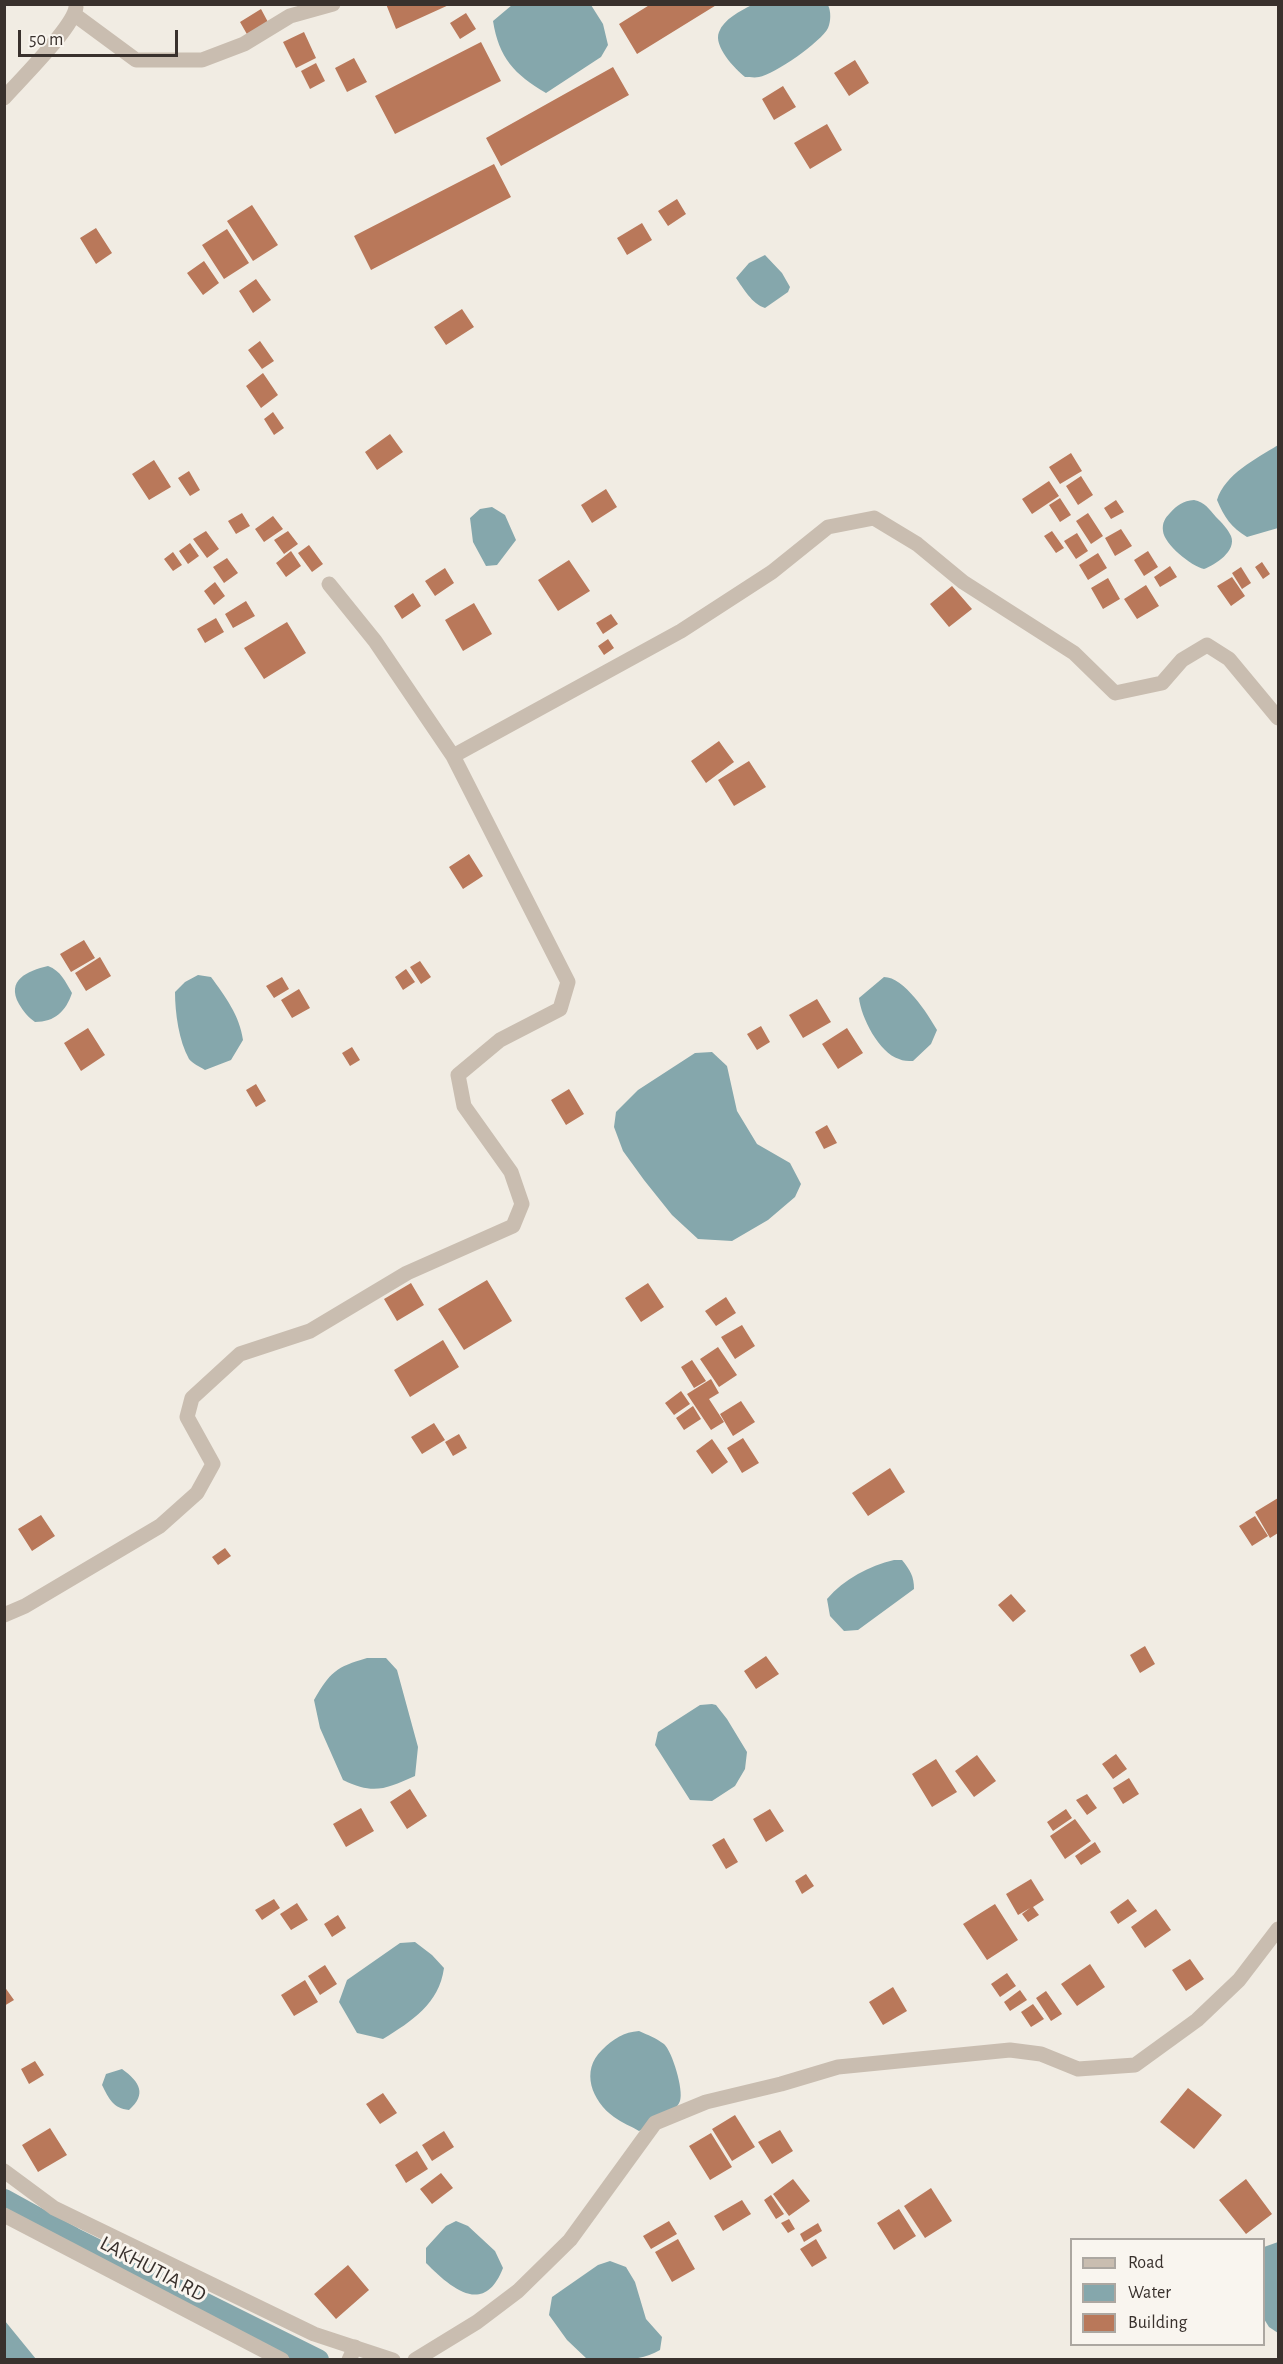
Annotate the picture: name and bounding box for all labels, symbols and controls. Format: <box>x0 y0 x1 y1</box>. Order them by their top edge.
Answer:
scale bar <box>21 18 182 56</box>
text: 50 m <box>29 31 63 49</box>
street label: LAKHUTIA RD <box>96 2231 210 2307</box>
legend <box>1070 2238 1265 2346</box>
text: Road <box>1128 2254 1164 2272</box>
text: Water <box>1128 2284 1171 2302</box>
text: Building <box>1128 2314 1187 2332</box>

